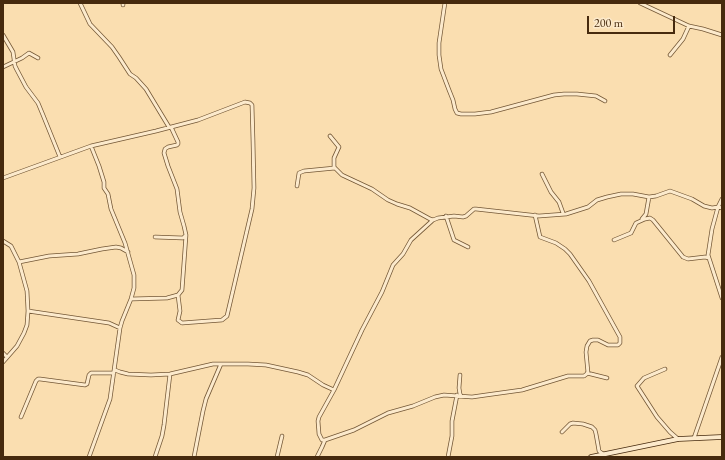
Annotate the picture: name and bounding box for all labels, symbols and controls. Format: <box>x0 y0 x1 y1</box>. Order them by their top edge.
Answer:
scale bar <box>589 8 677 34</box>
text: 200 m <box>594 15 623 31</box>

